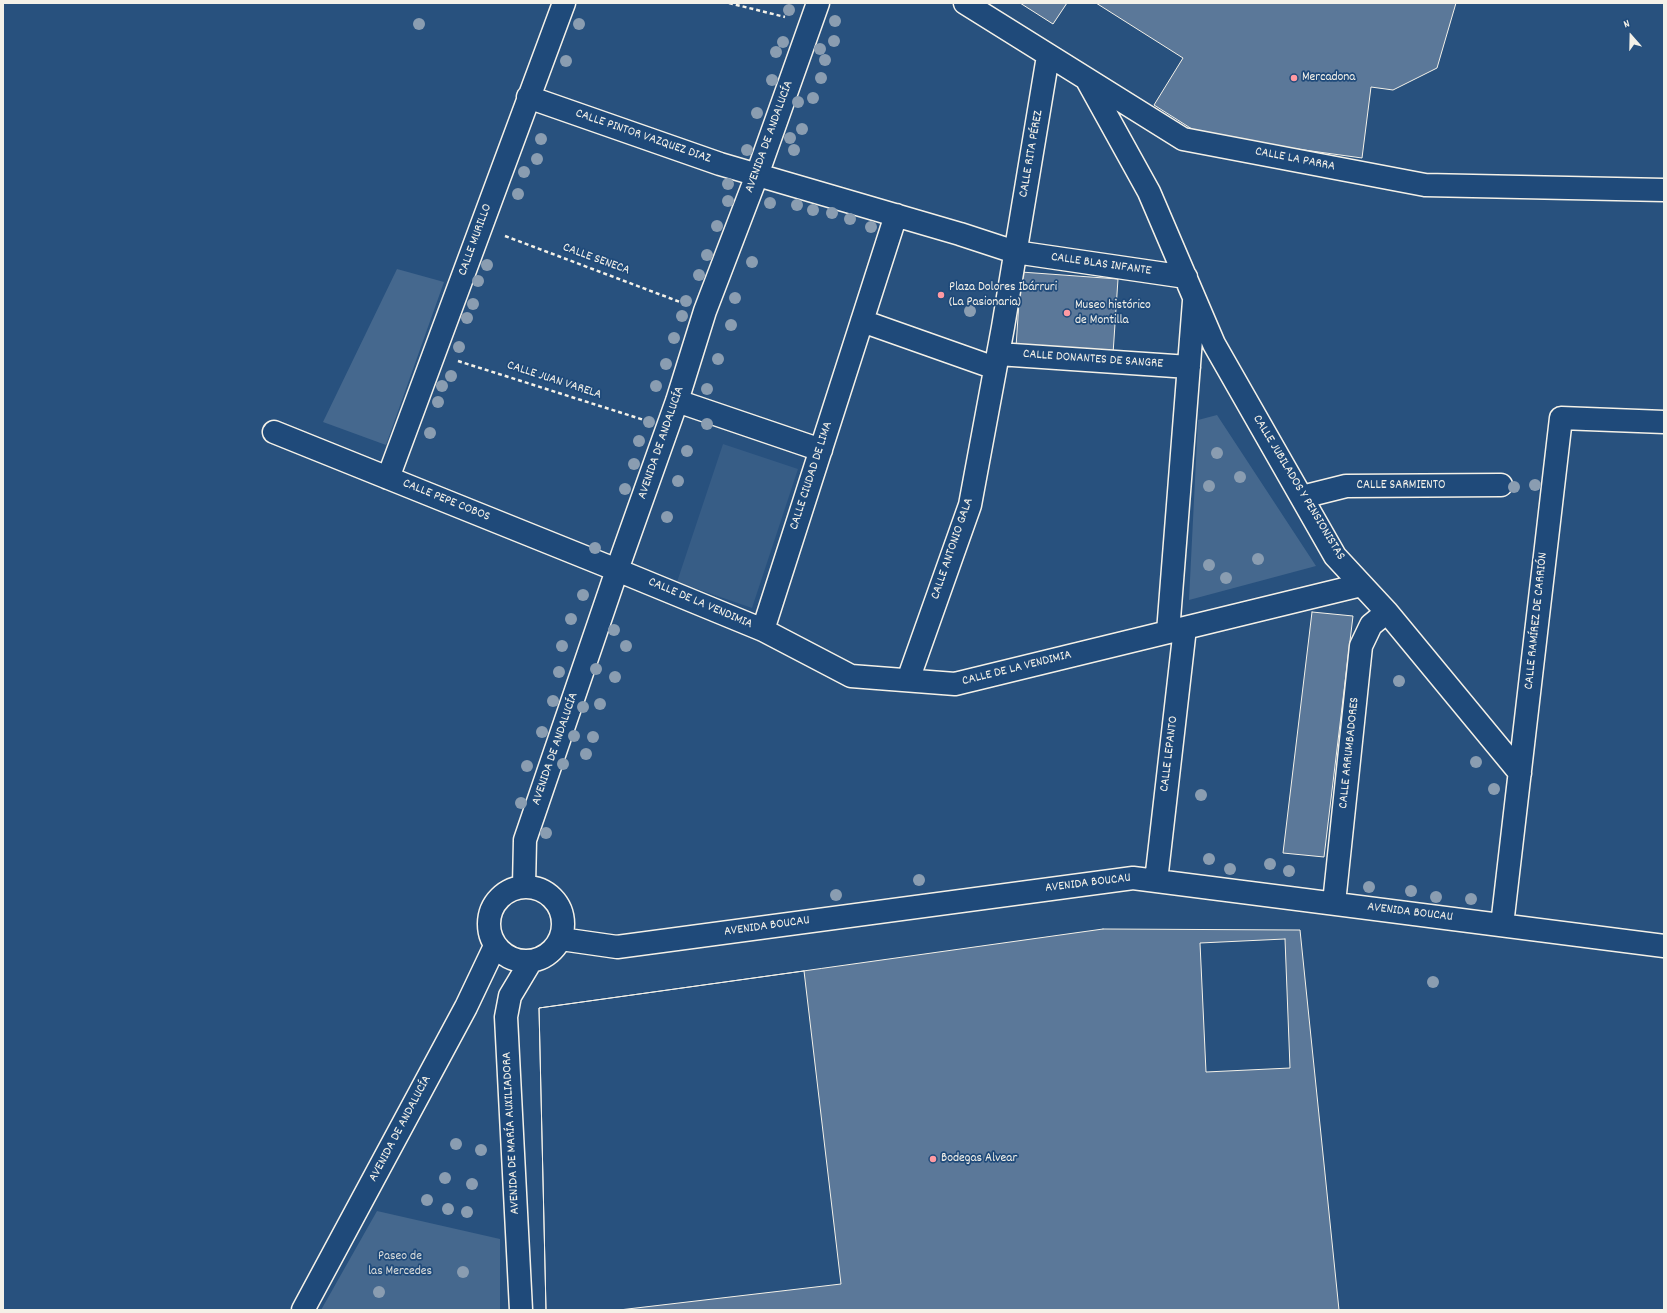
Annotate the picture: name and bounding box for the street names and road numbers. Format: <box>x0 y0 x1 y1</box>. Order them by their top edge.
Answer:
street label: AVENIDA DE ANDALUCÍA <box>742 79 798 195</box>
street label: CALLE PINTOR VAZQUEZ DIAZ <box>573 106 713 168</box>
street label: CALLE RITA PÉREZ <box>1017 109 1047 199</box>
street label: CALLE LA PARRA <box>1254 145 1336 175</box>
street label: CALLE MURILLO <box>456 202 496 278</box>
street label: CALLE SENECA <box>560 241 632 279</box>
street label: CALLE BLAS INFANTE <box>1050 250 1152 280</box>
street label: CALLE DONANTES DE SANGRE <box>1022 347 1164 373</box>
street label: CALLE JUAN VARELA <box>505 358 603 404</box>
street label: AVENIDA DE ANDALUCÍA <box>635 385 689 501</box>
street label: CALLE JUBILADOS Y PENSIONISTAS <box>1248 412 1348 564</box>
street label: CALLE CIUDAD DE LIMA <box>787 420 837 532</box>
street label: CALLE PEPE COBOS <box>400 476 492 526</box>
street label: CALLE SARMIENTO <box>1357 478 1445 494</box>
street label: CALLE ANTONIO GALA <box>928 496 978 602</box>
street label: CALLE RAMÍREZ DE CARRIÓN <box>1522 552 1552 690</box>
street label: CALLE DE LA VENDIMIA <box>645 575 755 633</box>
street label: CALLE DE LA VENDIMIA <box>961 648 1073 690</box>
street label: AVENIDA DE ANDALUCÍA <box>529 691 583 807</box>
street label: CALLE ARRUMBADORES <box>1336 696 1364 810</box>
street label: CALLE LEPANTO <box>1158 715 1182 793</box>
street label: AVENIDA BOUCAU <box>1044 871 1132 897</box>
street label: AVENIDA BOUCAU <box>1366 900 1454 926</box>
street label: AVENIDA BOUCAU <box>723 913 811 941</box>
street label: AVENIDA DE MARÍA AUXILIADORA <box>500 1051 524 1215</box>
street label: AVENIDA DE ANDALUCÍA <box>366 1073 436 1185</box>

